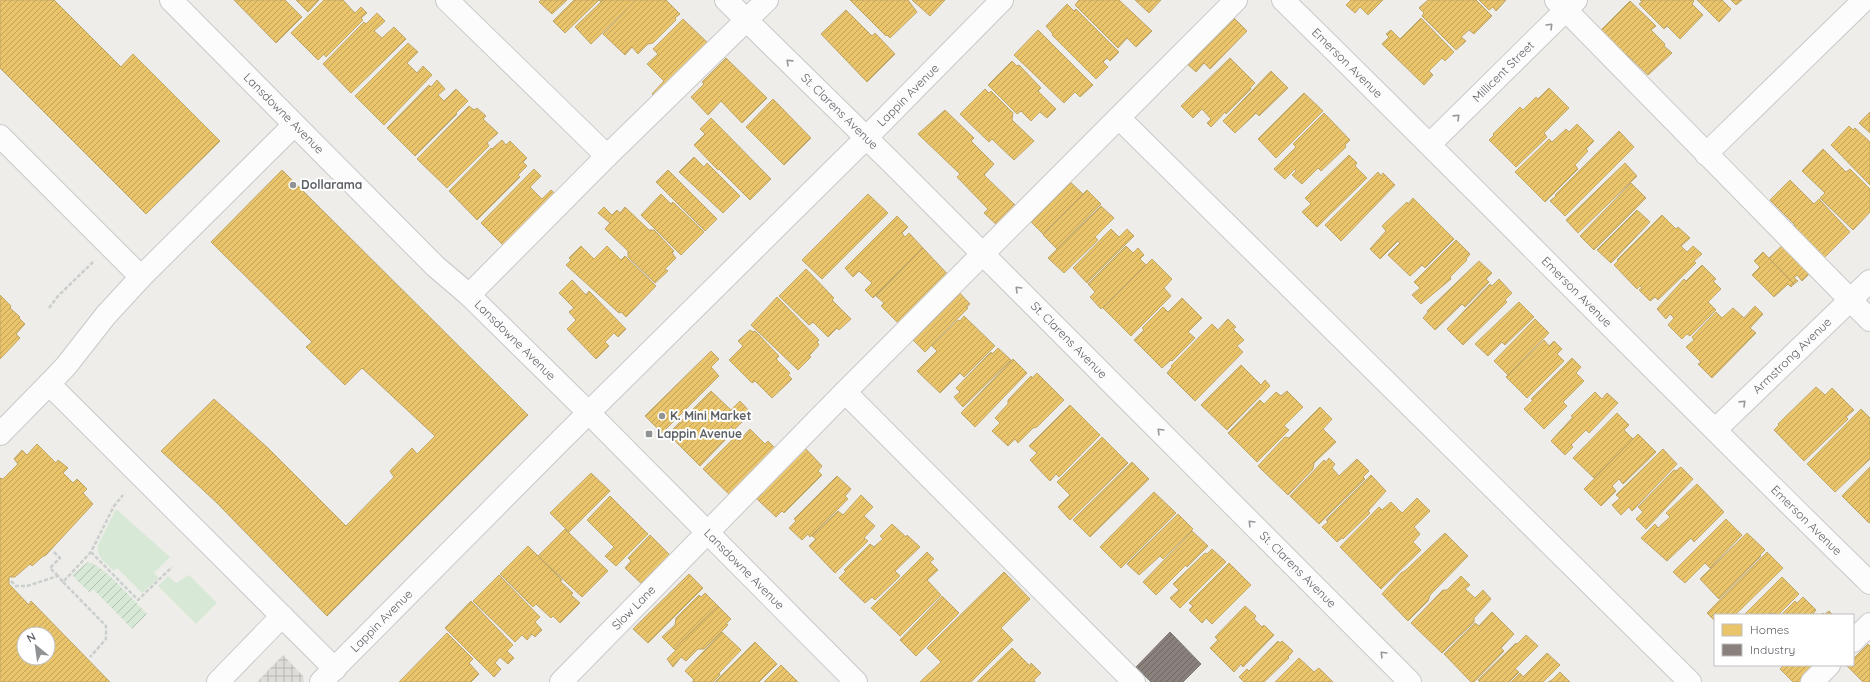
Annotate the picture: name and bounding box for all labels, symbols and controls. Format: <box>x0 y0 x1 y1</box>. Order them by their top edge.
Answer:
one-way arrow <box>1545 23 1553 30</box>
street label: Emerson Avenue <box>1309 25 1386 101</box>
street label: Millicent Street <box>1469 38 1537 105</box>
one-way arrow <box>786 59 794 67</box>
street label: Lappin Avenue <box>874 60 942 129</box>
street label: Lansdowne Avenue <box>241 70 328 157</box>
street label: St. Clarens Avenue <box>798 70 882 152</box>
one-way arrow <box>1452 114 1460 121</box>
place label: Dollarama <box>301 177 362 192</box>
marker: Dollarama <box>288 180 298 190</box>
street label: Emerson Avenue <box>1539 253 1615 330</box>
one-way arrow <box>1015 286 1023 294</box>
street label: Lansdowne Avenue <box>472 297 559 383</box>
street label: St. Clarens Avenue <box>1028 298 1111 381</box>
street label: Armstrong Avenue <box>1749 314 1834 397</box>
one-way arrow <box>1738 400 1746 408</box>
place label: K. Mini Market <box>670 408 751 423</box>
marker: K. Mini Market <box>657 411 667 421</box>
place label: Lappin Avenue <box>657 426 742 441</box>
one-way arrow <box>1157 428 1164 436</box>
marker: Lappin Avenue <box>644 429 654 439</box>
street label: Emerson Avenue <box>1768 482 1845 558</box>
one-way arrow <box>1248 520 1256 528</box>
street label: Lansdowne Avenue <box>701 525 788 613</box>
street label: St. Clarens Avenue <box>1257 528 1340 611</box>
street label: Slow Lane <box>608 582 659 633</box>
street label: Lappin Avenue <box>347 586 416 655</box>
legend <box>1714 614 1854 666</box>
text: Homes <box>1750 622 1790 637</box>
north arrow <box>16 626 56 666</box>
text: N <box>24 629 38 645</box>
text: Industry <box>1750 642 1795 657</box>
one-way arrow <box>1380 651 1388 659</box>

